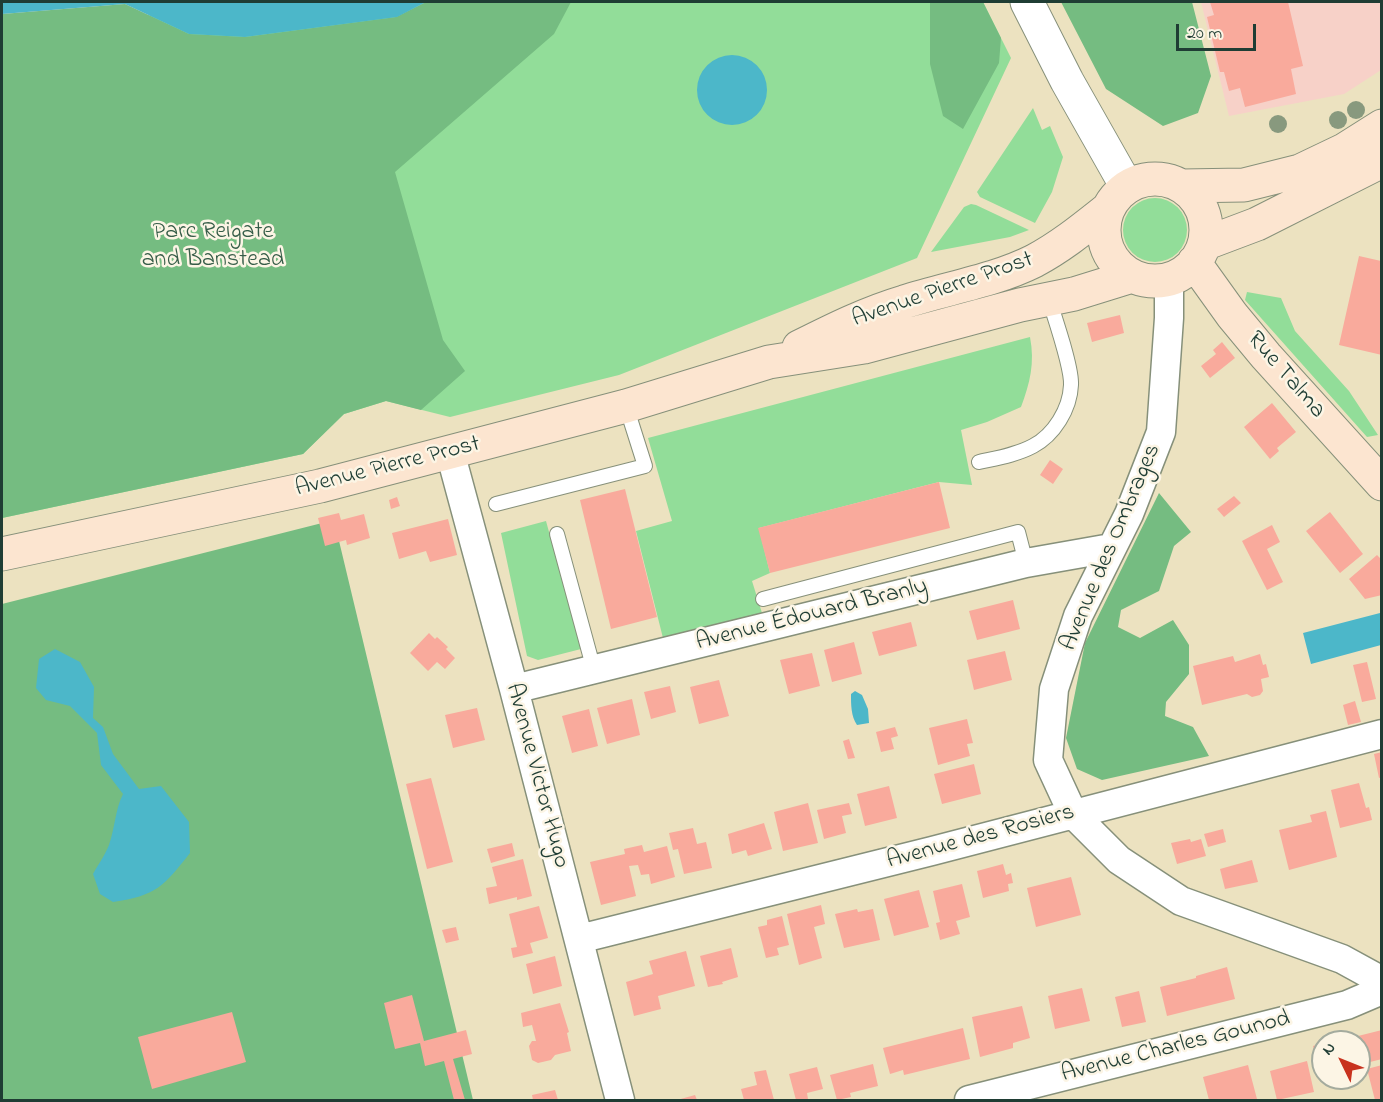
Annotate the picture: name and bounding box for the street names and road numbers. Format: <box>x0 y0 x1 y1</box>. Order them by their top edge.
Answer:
street label: Avenue Pierre Prost <box>849 247 1037 335</box>
street label: Rue Talma <box>1239 327 1331 425</box>
street label: Avenue Pierre Prost <box>293 431 483 505</box>
street label: Avenue des Ombrages <box>1055 440 1169 656</box>
street label: Avenue Édouard Branly <box>693 573 931 659</box>
street label: Avenue Victor Hugo <box>497 680 575 872</box>
street label: Avenue des Rosiers <box>884 799 1078 877</box>
street label: Avenue Charles Gounod <box>1059 1006 1293 1090</box>

